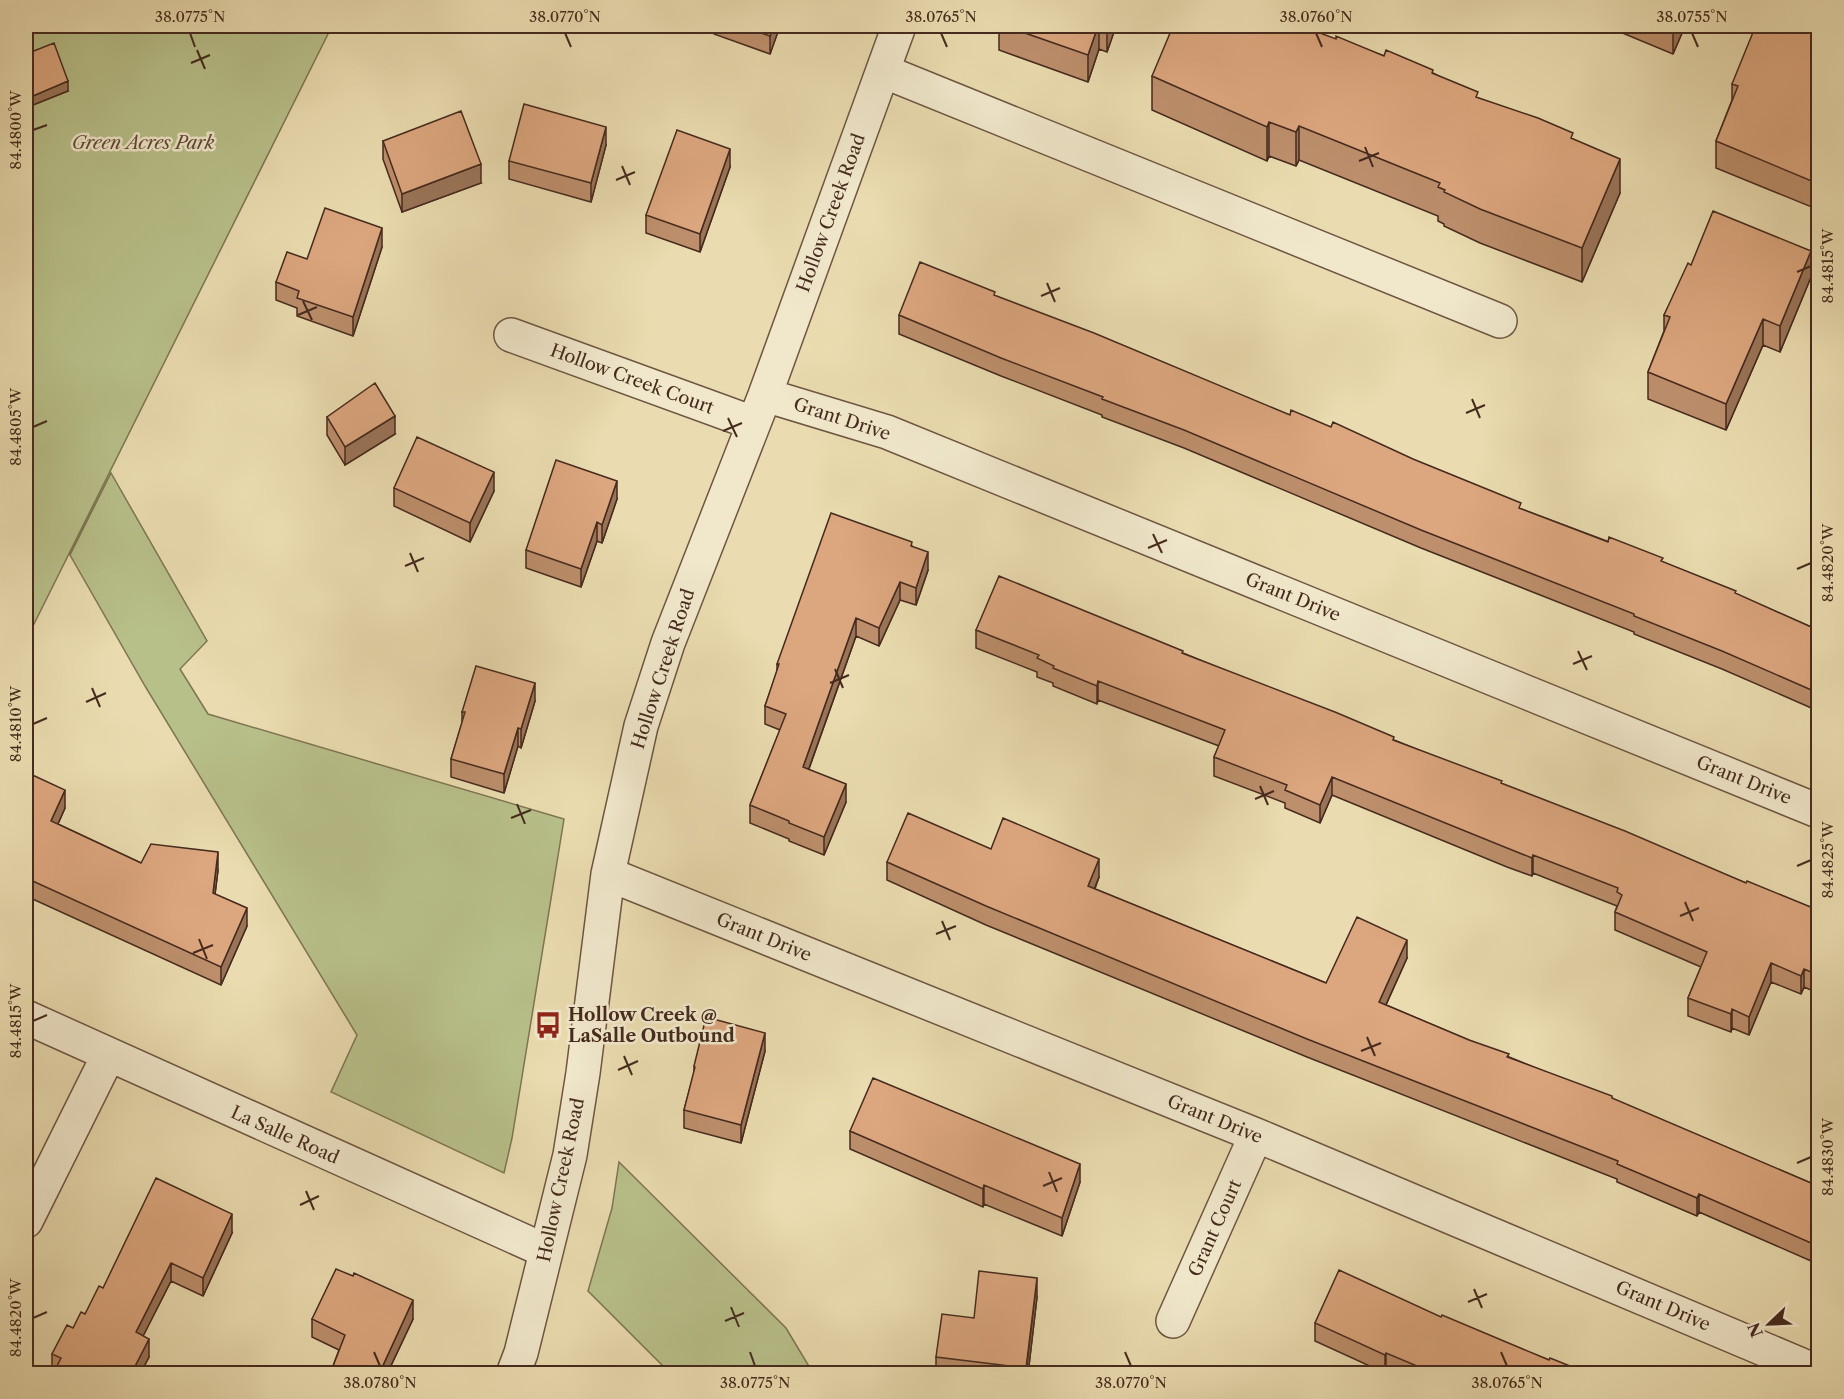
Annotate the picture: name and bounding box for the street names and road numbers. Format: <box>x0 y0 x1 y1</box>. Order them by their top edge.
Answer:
street label: Hollow Creek Road <box>792 131 870 295</box>
street label: Hollow Creek Court <box>547 339 717 419</box>
street label: Grant Drive <box>791 393 893 445</box>
street label: Grant Drive <box>1242 568 1344 626</box>
street label: Hollow Creek Road <box>627 586 699 752</box>
street label: Grant Drive <box>1693 751 1795 809</box>
street label: Grant Drive <box>713 908 815 966</box>
street label: Grant Drive <box>1164 1090 1266 1148</box>
street label: Hollow Creek Road <box>533 1096 589 1264</box>
street label: La Salle Road <box>227 1101 343 1169</box>
street label: Grant Court <box>1184 1176 1246 1280</box>
street label: Grant Drive <box>1612 1276 1714 1336</box>

